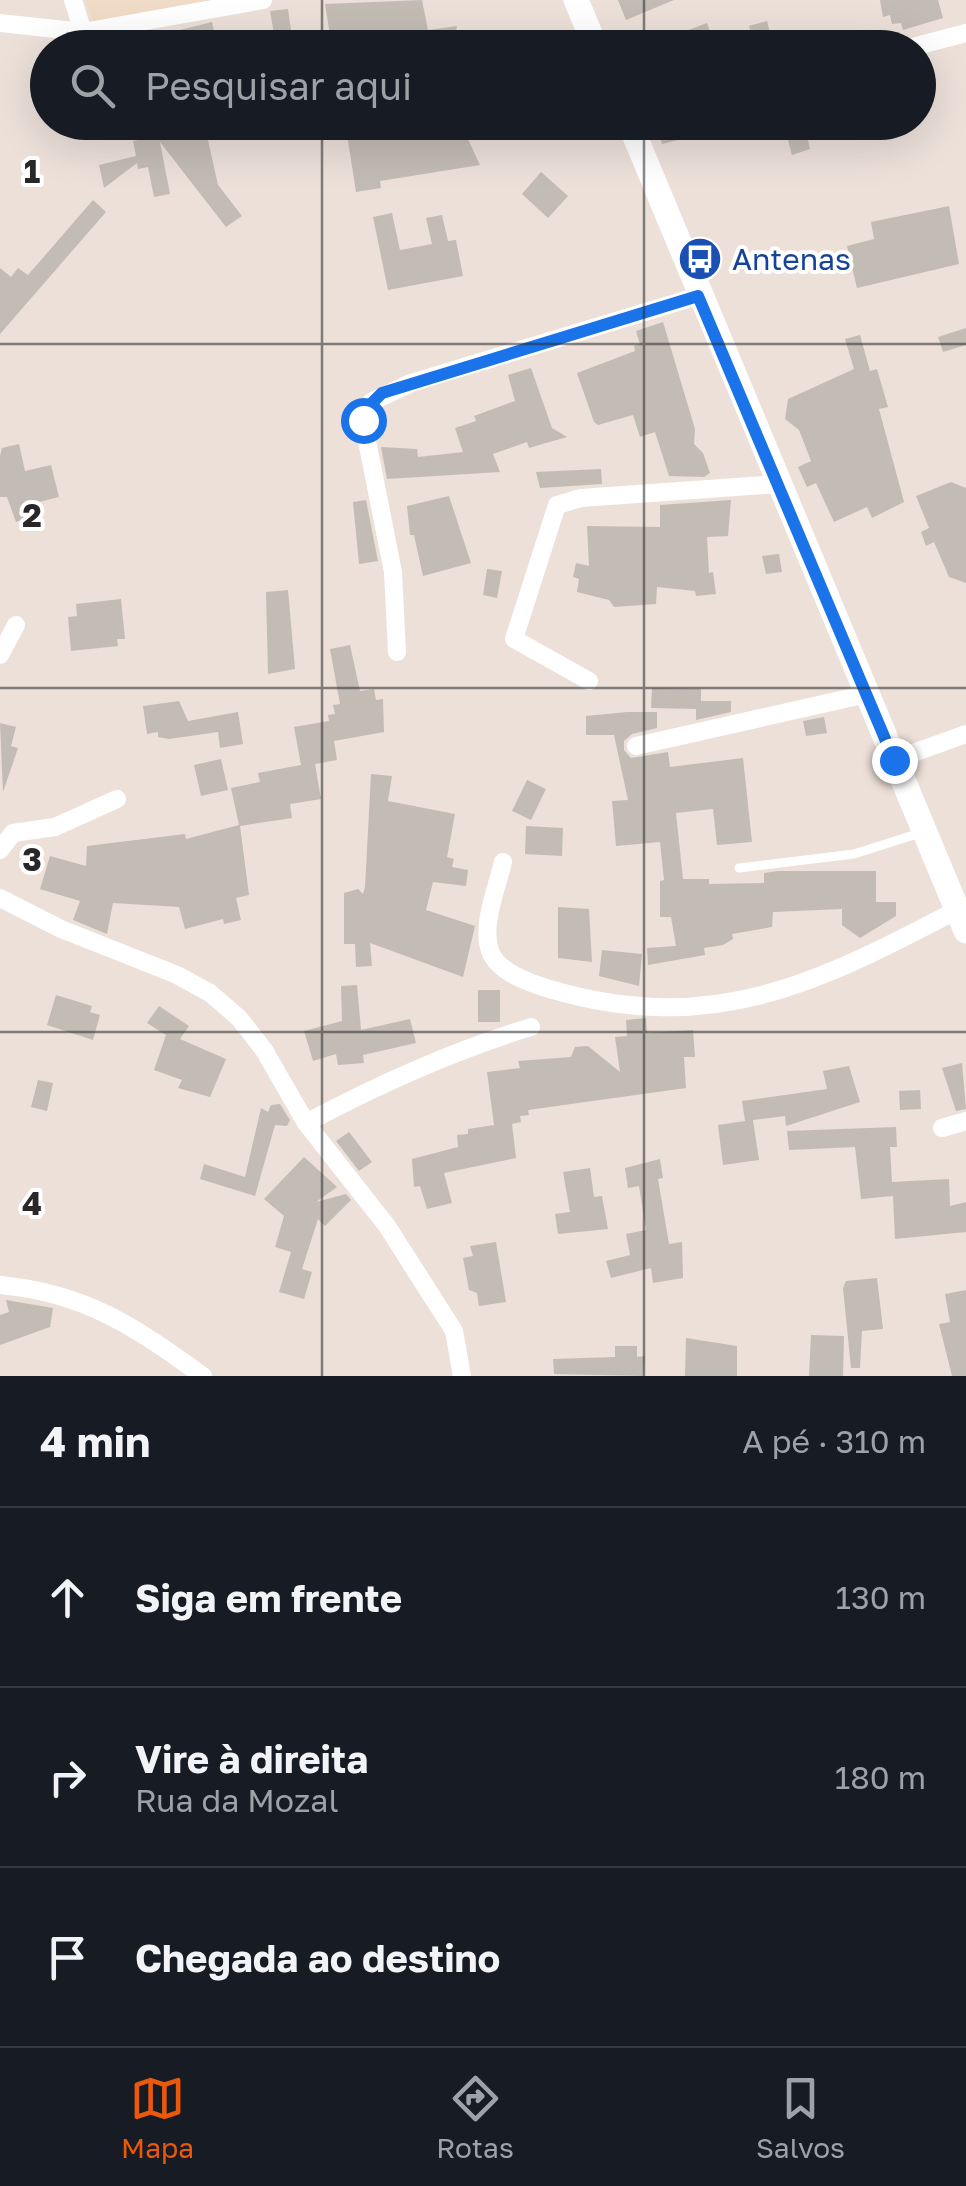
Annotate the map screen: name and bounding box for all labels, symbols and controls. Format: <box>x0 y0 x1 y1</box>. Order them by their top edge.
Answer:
search box <box>30 30 936 140</box>
icon: search <box>65 58 120 113</box>
text: Pesquisar aqui <box>145 63 412 108</box>
text: 1 <box>24 152 40 190</box>
bus stop icon: Antenas <box>677 236 723 282</box>
place label: Antenas <box>732 241 851 277</box>
route start <box>341 398 387 444</box>
text: 2 <box>22 496 42 534</box>
route end <box>872 738 918 784</box>
text: 3 <box>22 840 42 878</box>
text: 4 <box>22 1184 42 1222</box>
text: 4 min <box>40 1416 150 1466</box>
text: A pé · 310 m <box>742 1422 926 1460</box>
icon: ahead <box>40 1570 95 1625</box>
text: Siga em frente <box>135 1575 402 1620</box>
text: 130 m <box>836 1578 926 1616</box>
text: Vire à direita <box>135 1736 368 1781</box>
icon: right <box>40 1750 95 1805</box>
text: 180 m <box>835 1758 926 1796</box>
text: Rua da Mozal <box>135 1781 339 1819</box>
icon: arrive <box>40 1930 95 1985</box>
text: Chegada ao destino <box>135 1935 500 1980</box>
tab: Mapa <box>121 2071 194 2164</box>
tab: Rotas <box>436 2071 514 2164</box>
tab: Salvos <box>756 2071 845 2164</box>

